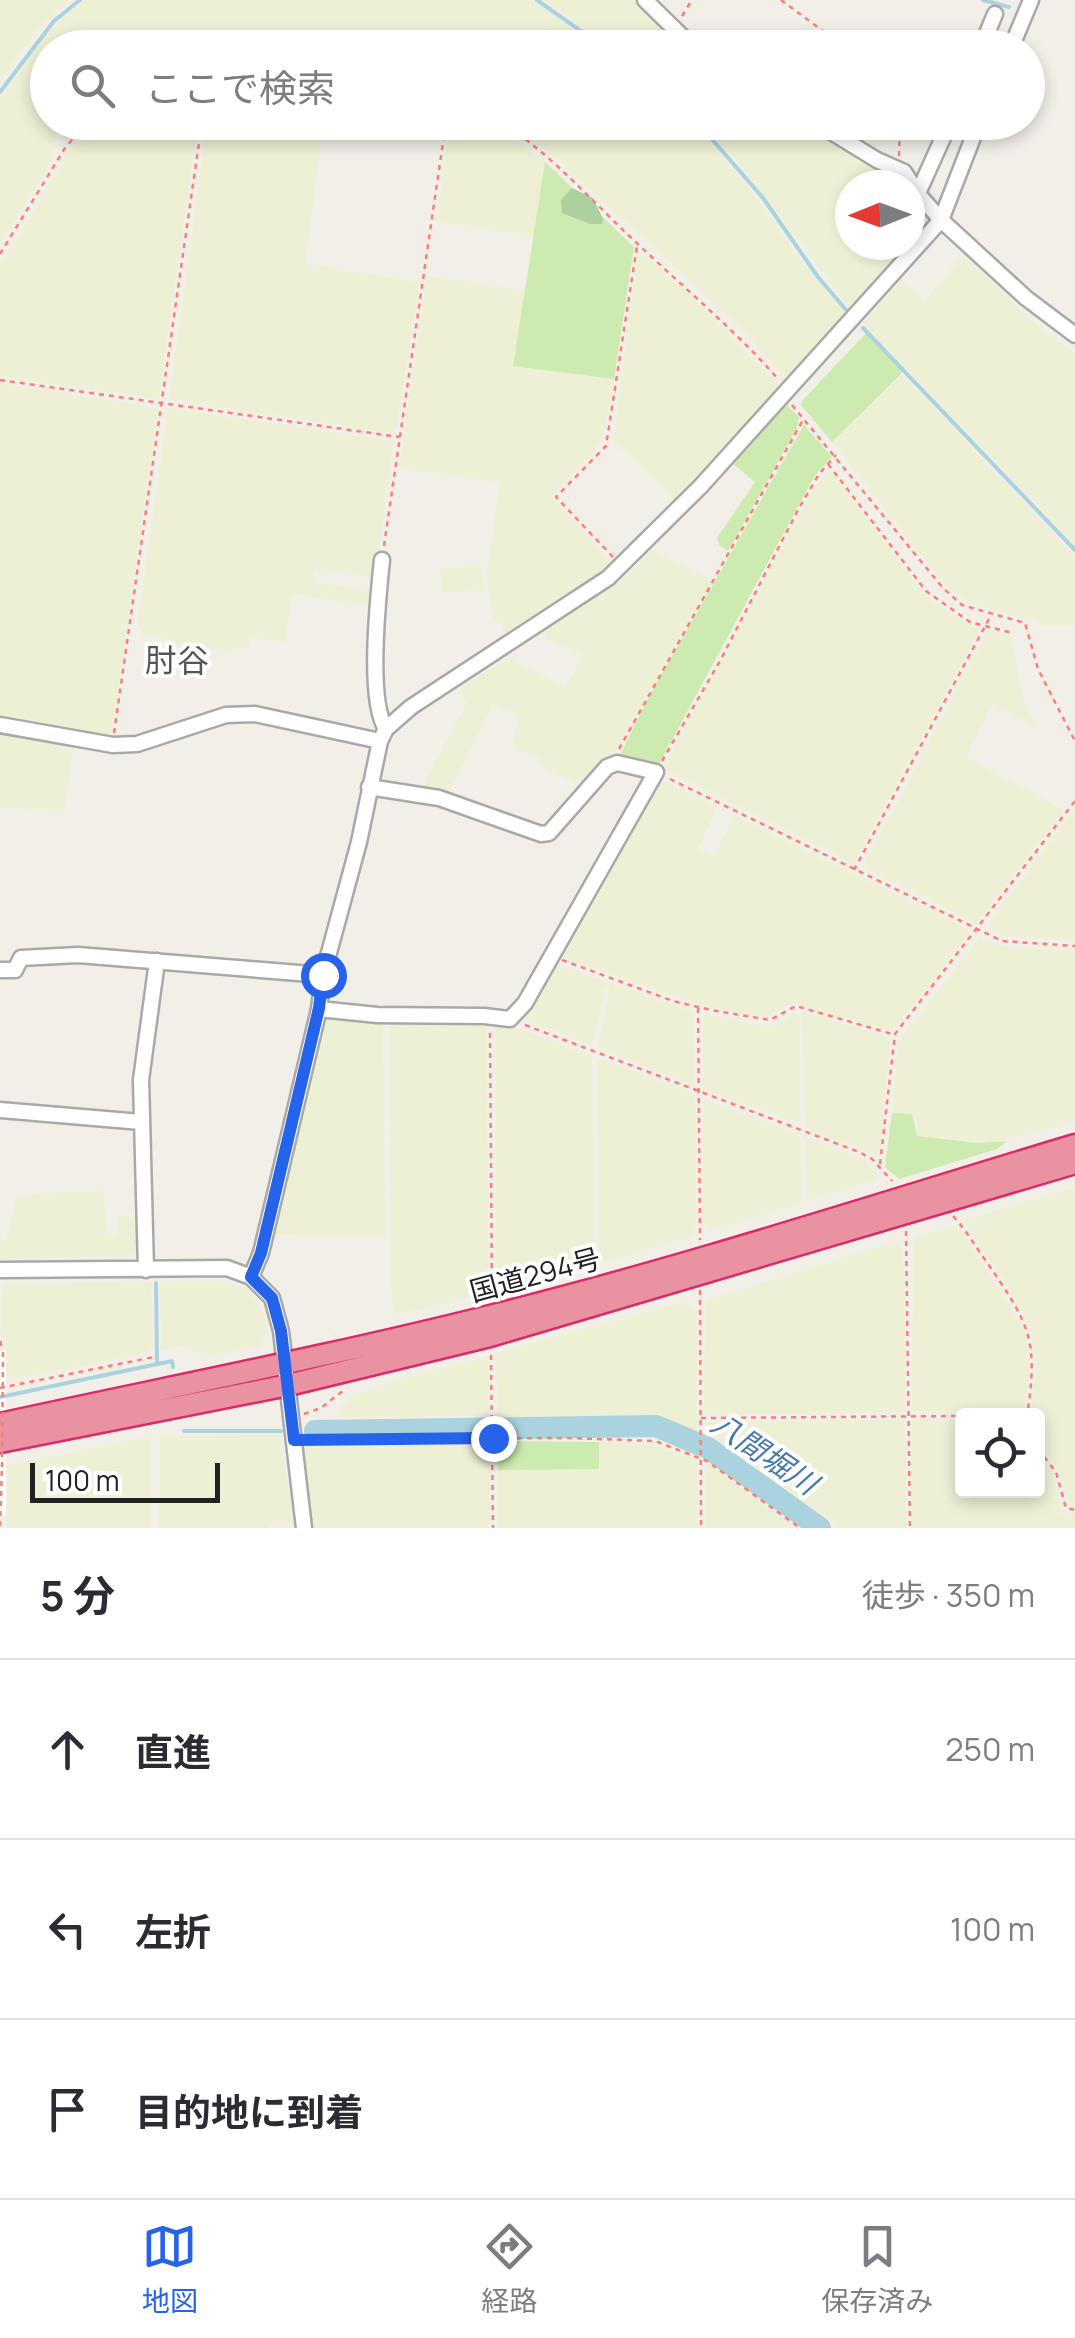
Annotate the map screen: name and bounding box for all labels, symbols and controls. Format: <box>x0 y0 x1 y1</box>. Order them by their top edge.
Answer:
search box <box>30 30 1045 140</box>
icon: search <box>65 58 120 113</box>
text: ここで検索 <box>145 61 335 113</box>
north arrow <box>835 170 925 260</box>
district label: 肘谷 <box>145 638 209 682</box>
route start <box>301 953 347 999</box>
street label: 国道294号 <box>465 1238 604 1310</box>
water label: 八間堀川 <box>704 1402 829 1505</box>
map controls <box>955 1408 1045 1498</box>
button: locate <box>955 1408 1045 1498</box>
route end <box>471 1416 517 1462</box>
scale bar <box>30 1458 220 1502</box>
text: 100 m <box>45 1461 119 1499</box>
text: 5 分 <box>40 1566 115 1624</box>
text: 徒歩 · 350 m <box>862 1573 1035 1617</box>
icon: ahead <box>40 1722 95 1777</box>
text: 直進 <box>135 1725 211 1777</box>
text: 250 m <box>945 1727 1035 1771</box>
icon: left <box>40 1902 95 1957</box>
text: 左折 <box>135 1905 211 1957</box>
text: 100 m <box>950 1907 1035 1951</box>
icon: arrive <box>40 2082 95 2137</box>
text: 目的地に到着 <box>135 2085 363 2137</box>
tab: 地図 <box>142 2219 198 2319</box>
tab: 経路 <box>481 2219 537 2319</box>
tab: 保存済み <box>821 2219 933 2319</box>

